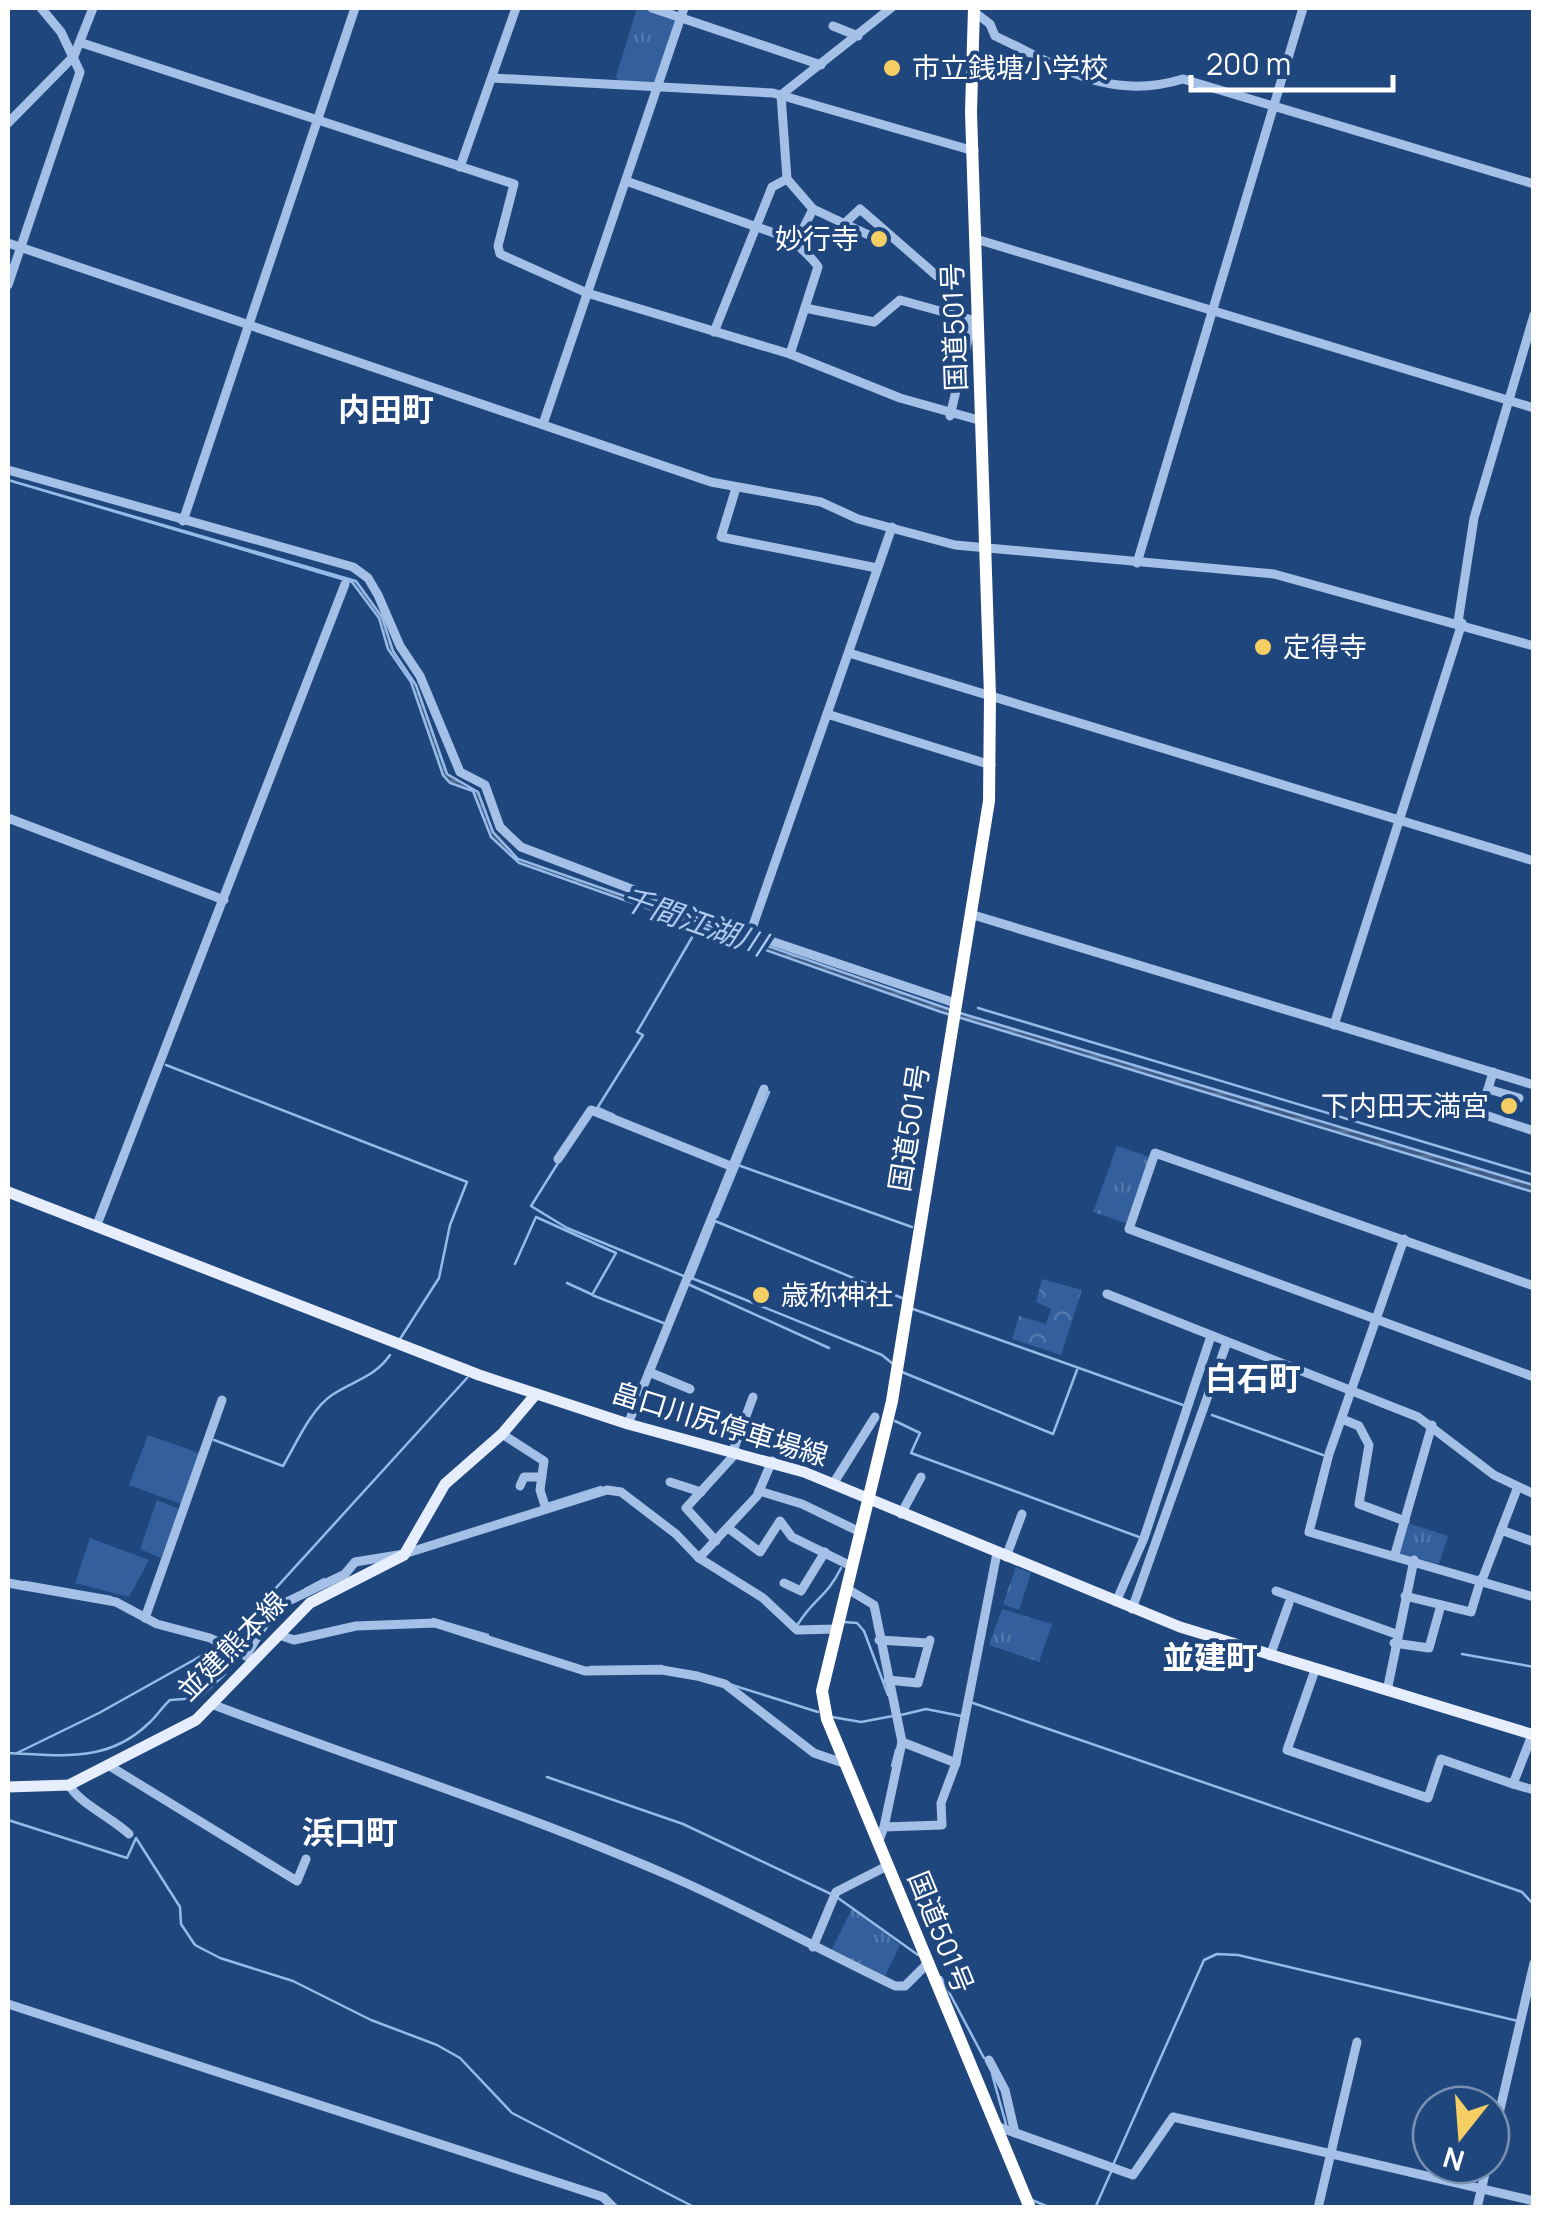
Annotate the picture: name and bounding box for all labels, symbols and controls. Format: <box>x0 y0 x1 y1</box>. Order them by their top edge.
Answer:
scale bar <box>1191 30 1394 92</box>
text: 200 m <box>1206 43 1291 84</box>
place label: 市立銭塘小学校 <box>912 48 1108 86</box>
marker: 市立銭塘小学校 <box>881 57 903 79</box>
place label: 妙行寺 <box>775 219 859 257</box>
marker: 妙行寺 <box>868 228 890 250</box>
street label: 国道501号 <box>932 262 974 392</box>
district label: 内田町 <box>338 387 434 431</box>
place label: 定得寺 <box>1283 627 1367 665</box>
marker: 定得寺 <box>1252 636 1274 658</box>
water label: 千間江湖川 <box>617 877 775 965</box>
street label: 国道501号 <box>879 1062 937 1194</box>
place label: 下内田天満宮 <box>1321 1086 1489 1124</box>
marker: 下内田天満宮 <box>1498 1095 1520 1117</box>
place label: 歳称神社 <box>781 1275 893 1313</box>
marker: 歳称神社 <box>750 1284 772 1306</box>
district label: 白石町 <box>1205 1356 1301 1400</box>
street label: 畠口川尻停車場線 <box>608 1372 833 1474</box>
street label: 並建熊本線 <box>168 1582 294 1708</box>
district label: 並建町 <box>1162 1635 1258 1679</box>
district label: 浜口町 <box>302 1810 398 1854</box>
street label: 国道501号 <box>900 1865 984 1998</box>
north arrow <box>1411 2085 1511 2185</box>
text: N <box>1438 2139 1469 2181</box>

